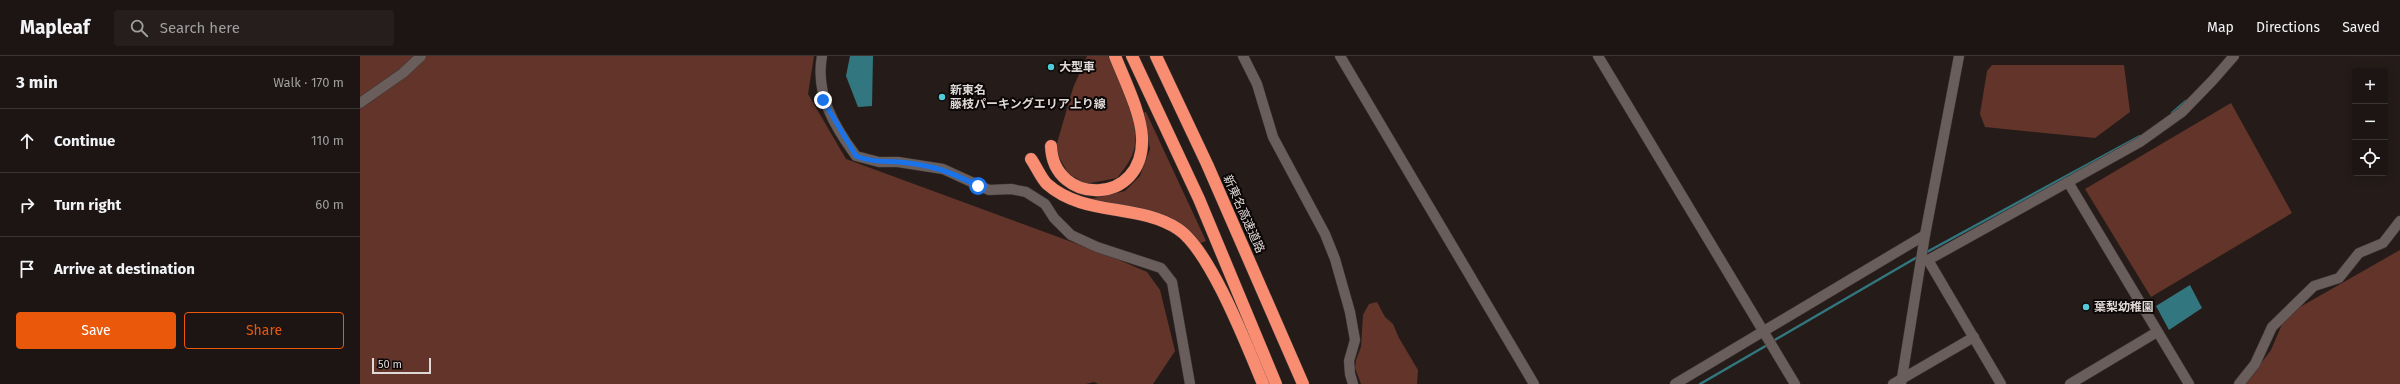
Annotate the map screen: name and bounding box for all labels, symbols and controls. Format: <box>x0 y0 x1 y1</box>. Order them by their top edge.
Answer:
search box <box>114 10 394 46</box>
text: Mapleaf <box>20 16 90 39</box>
icon: search <box>128 17 150 39</box>
text: Search here <box>160 19 240 37</box>
text: Map <box>2207 19 2234 36</box>
text: Directions <box>2256 19 2320 36</box>
text: Saved <box>2342 19 2380 36</box>
place label: 大型車 <box>1059 60 1095 74</box>
marker: 大型車 <box>1046 62 1056 72</box>
map controls <box>2352 68 2388 176</box>
button: + <box>2352 68 2388 104</box>
text: 3 min <box>16 72 58 93</box>
text: Walk · 170 m <box>273 75 344 90</box>
place label: 新東名 藤枝パーキングエリア上り線 <box>950 83 1106 111</box>
route end <box>814 91 832 109</box>
marker: 新東名 藤枝パーキングエリア上り線 <box>937 92 947 102</box>
button: − <box>2352 104 2388 140</box>
icon: ahead <box>16 130 38 152</box>
text: Continue <box>54 132 115 150</box>
text: 110 m <box>311 133 344 148</box>
button: locate <box>2352 140 2388 176</box>
street label: 新東名高速道路 <box>1221 173 1267 255</box>
route start <box>969 177 987 195</box>
icon: right <box>16 194 38 216</box>
text: Turn right <box>54 196 121 214</box>
text: 60 m <box>315 197 344 212</box>
icon: arrive <box>16 258 38 280</box>
text: Arrive at destination <box>54 260 195 278</box>
place label: 葉梨幼稚園 <box>2094 300 2154 314</box>
marker: 葉梨幼稚園 <box>2081 302 2091 312</box>
button: Save <box>16 312 176 349</box>
button: Share <box>184 312 344 349</box>
scale bar <box>372 356 431 375</box>
text: 50 m <box>378 358 402 371</box>

